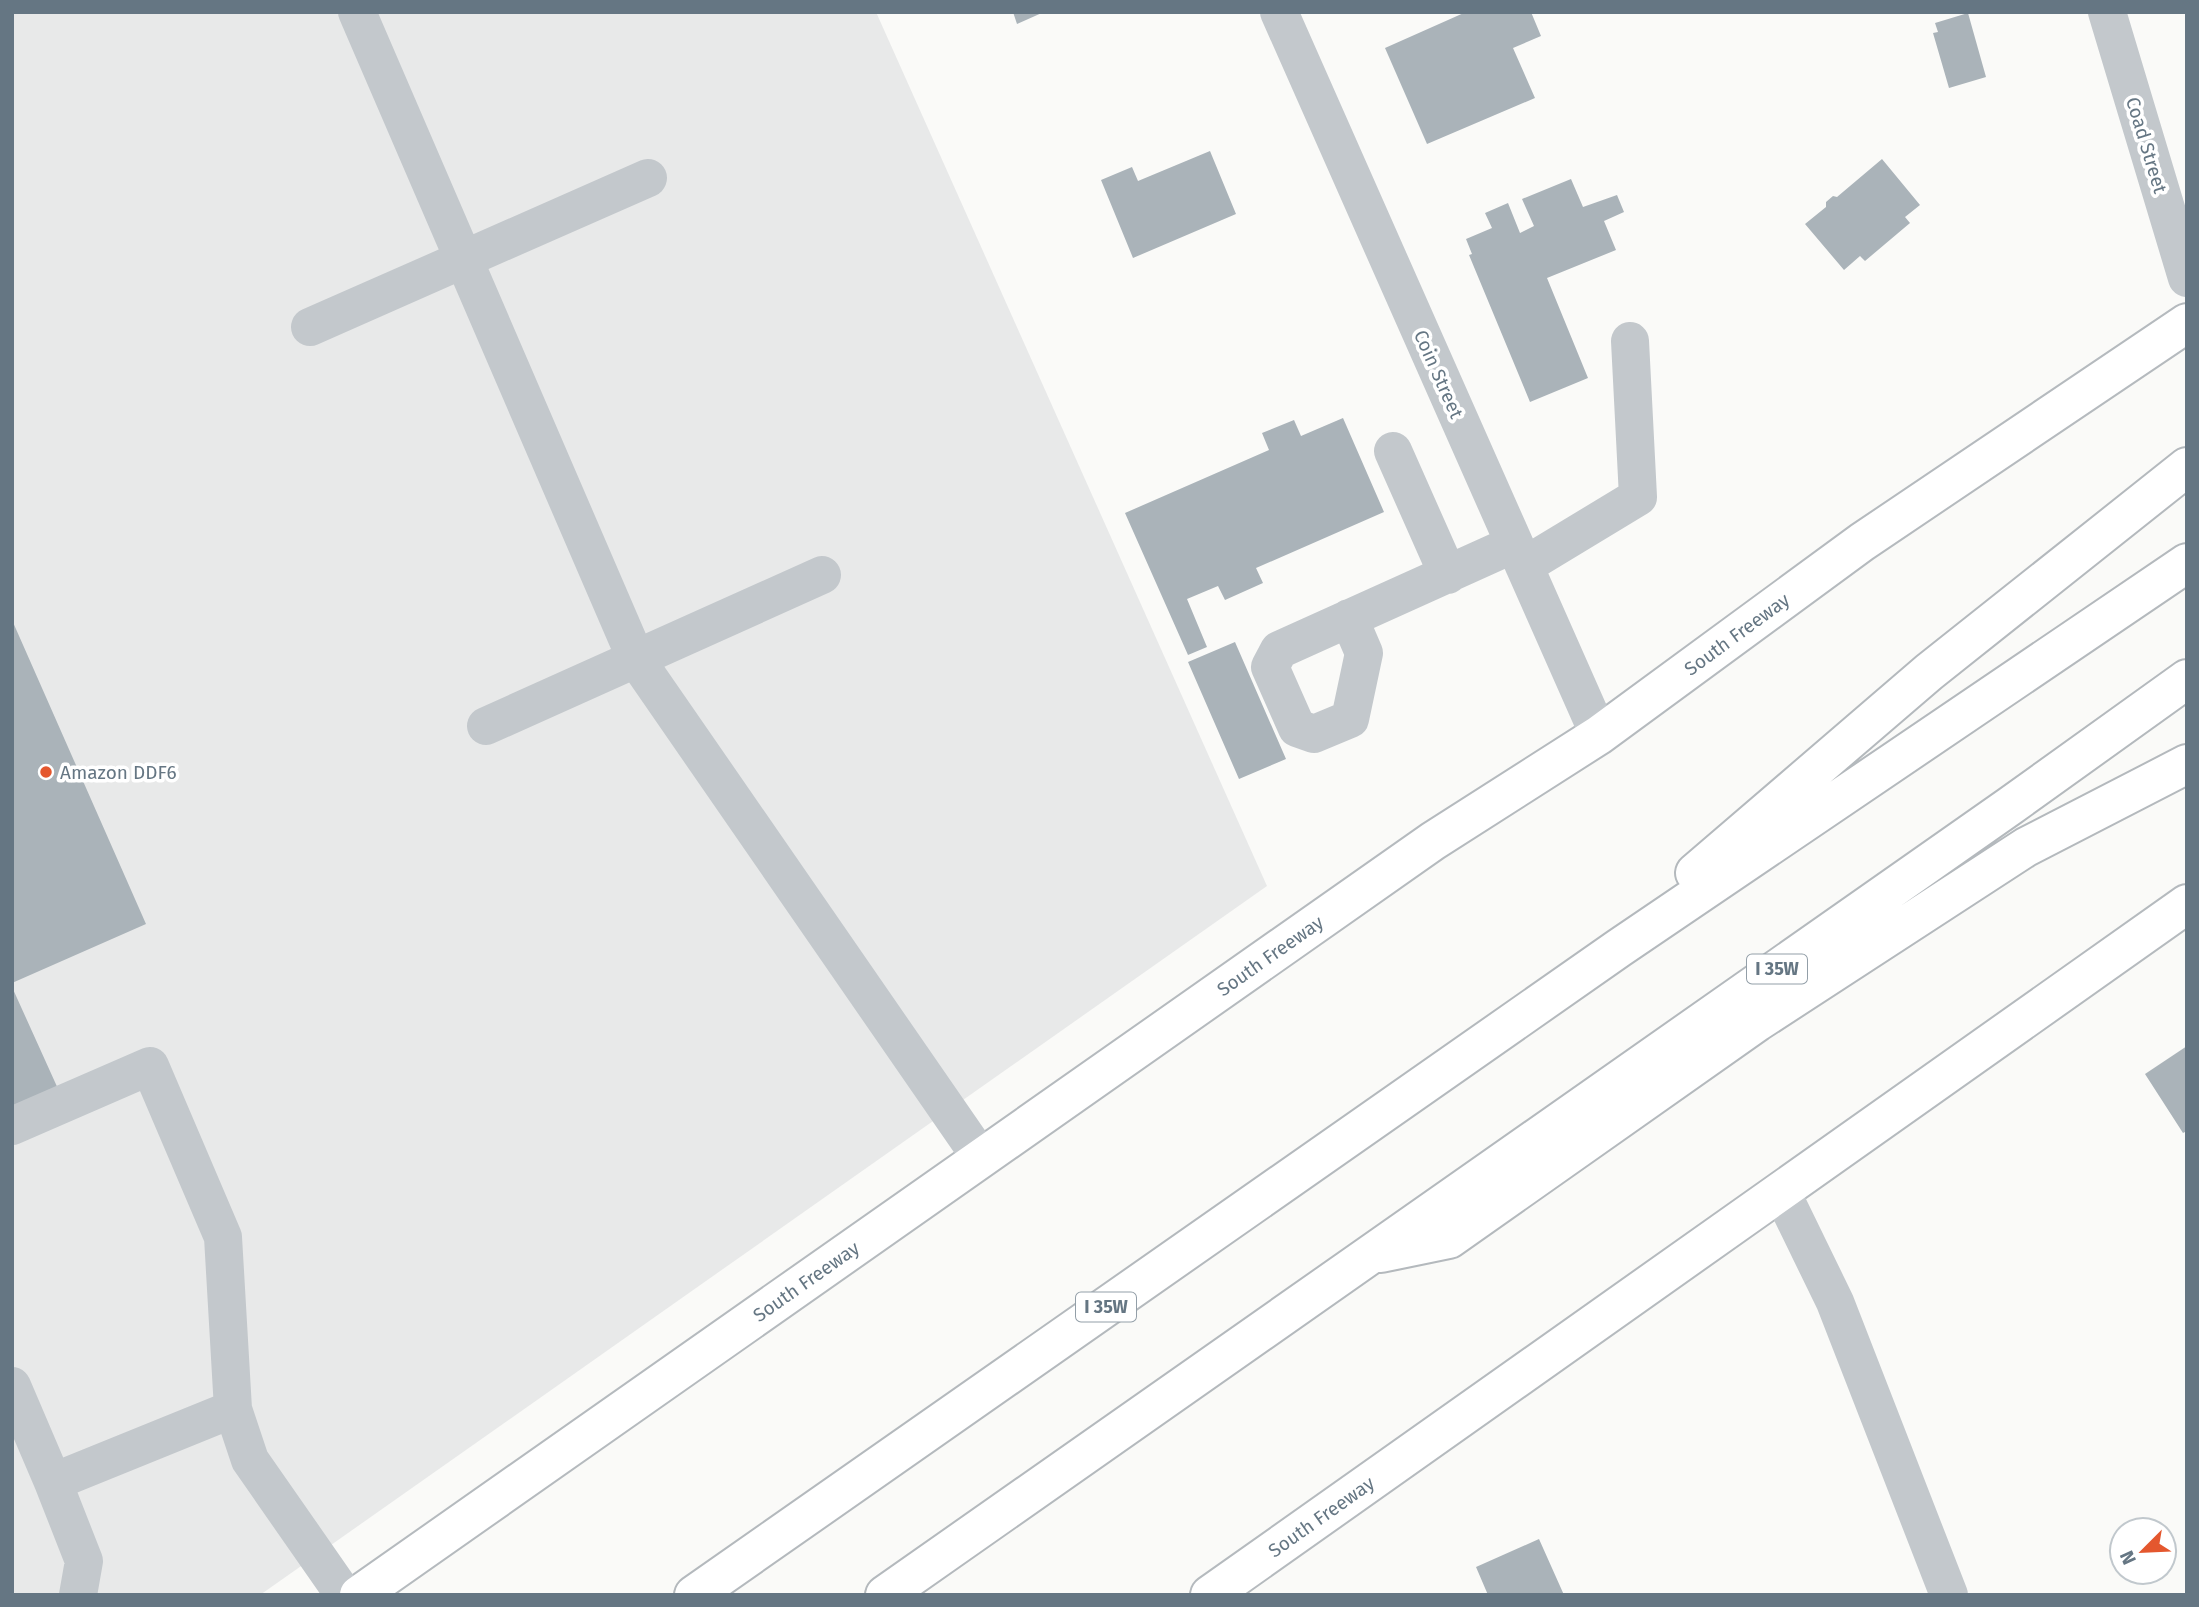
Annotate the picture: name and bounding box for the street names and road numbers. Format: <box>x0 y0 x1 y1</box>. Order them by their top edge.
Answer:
street label: Coad Street <box>2121 94 2172 196</box>
street label: Coin Street <box>1409 326 1468 422</box>
street label: South Freeway <box>1680 588 1795 680</box>
street label: South Freeway <box>1213 910 1328 1001</box>
road number: I 35W <box>1747 954 1807 984</box>
street label: South Freeway <box>749 1236 864 1327</box>
road number: I 35W <box>1076 1292 1136 1322</box>
street label: South Freeway <box>1264 1471 1379 1562</box>

